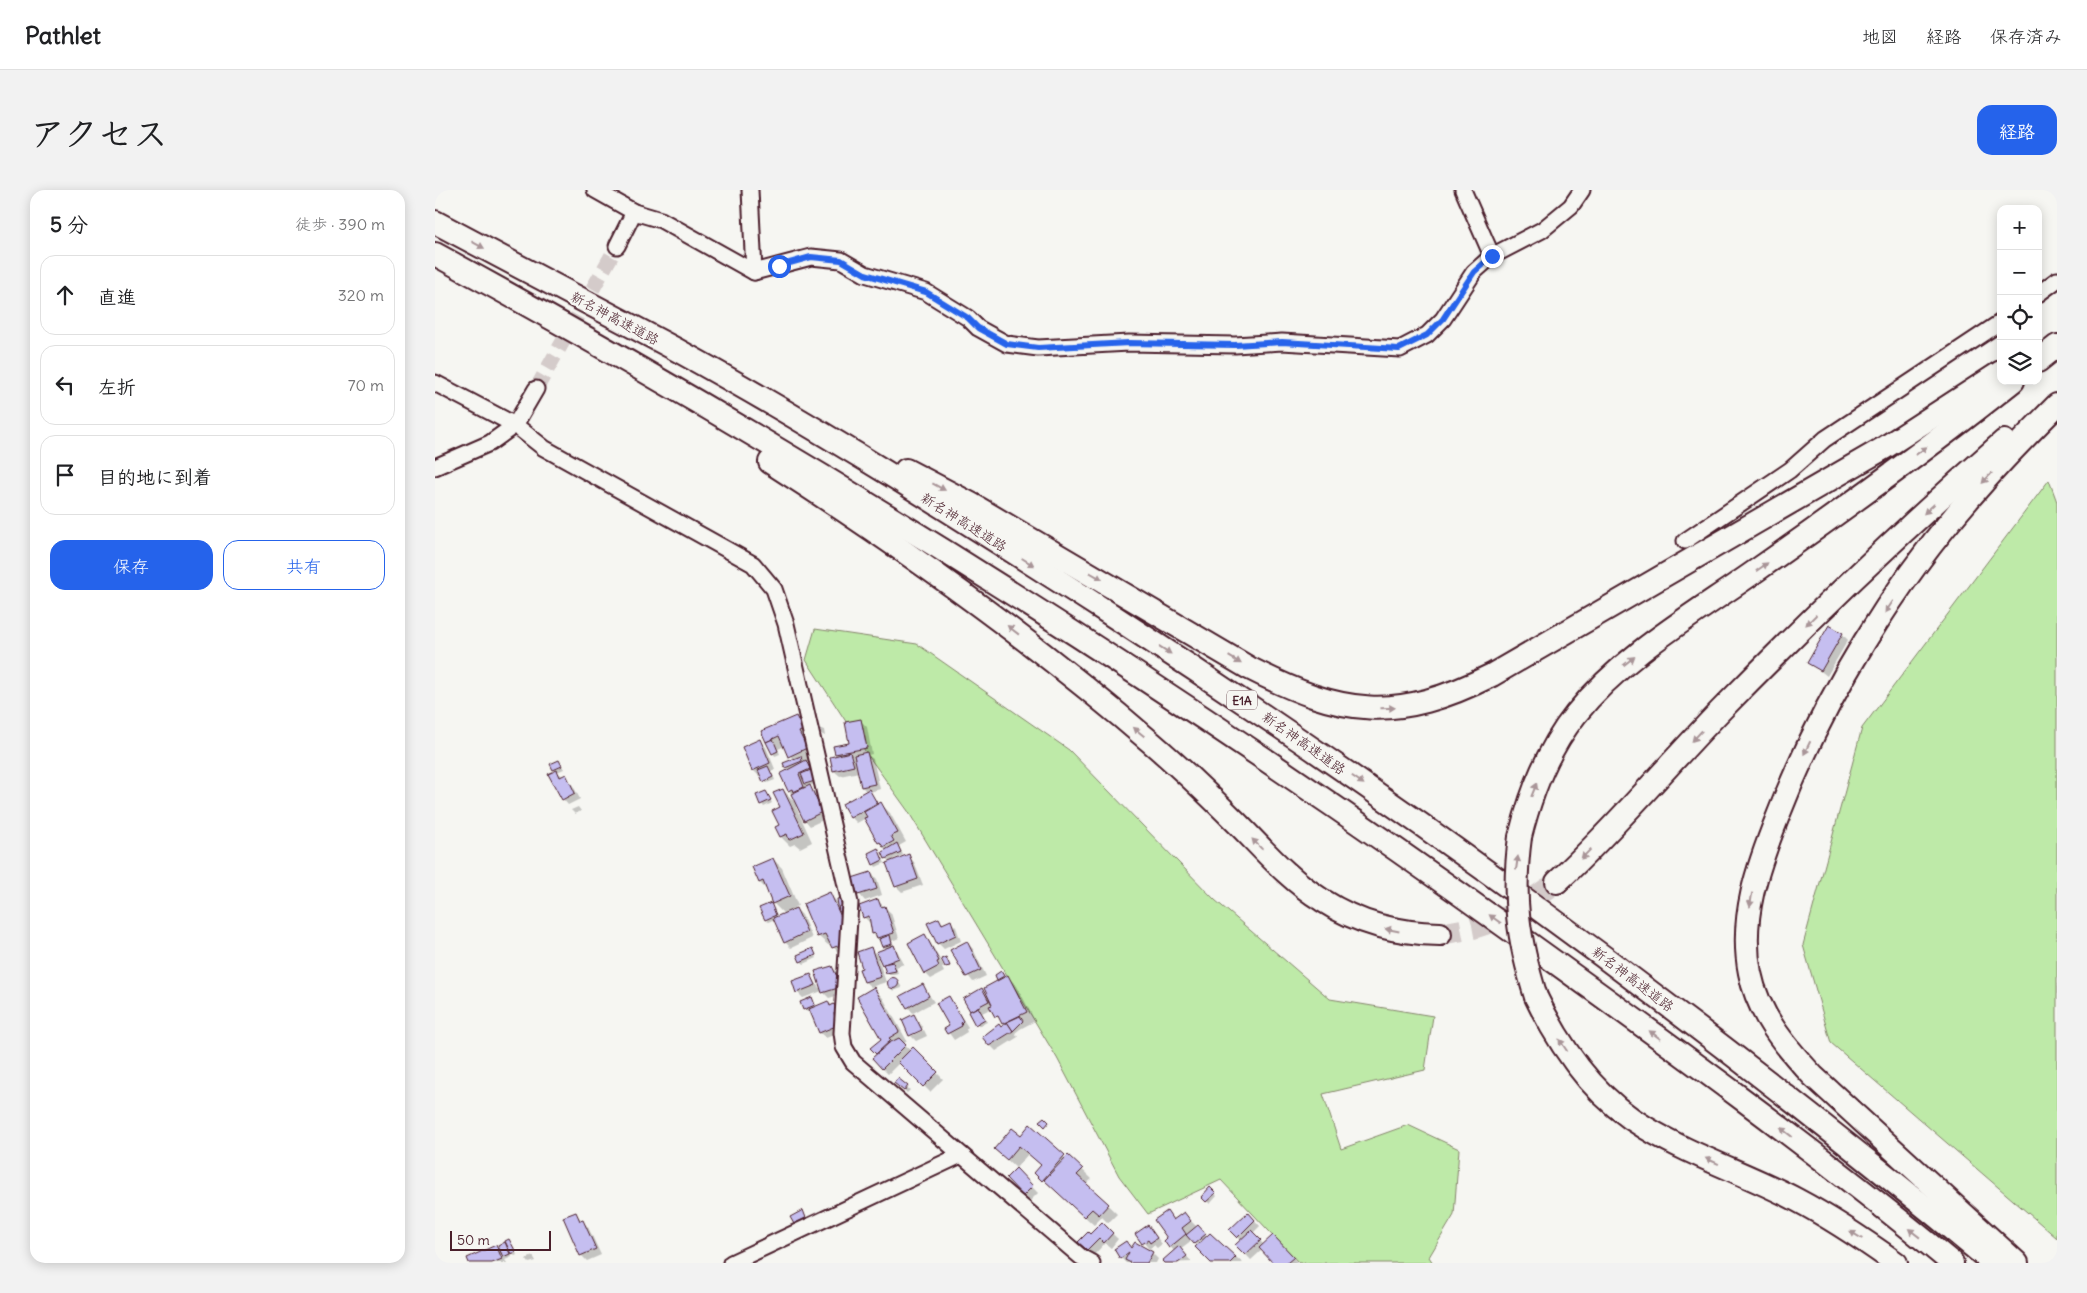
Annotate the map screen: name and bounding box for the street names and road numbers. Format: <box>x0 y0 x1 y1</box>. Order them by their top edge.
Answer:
street label: 新名神高速道路 <box>568 287 662 349</box>
street label: 新名神高速道路 <box>918 488 1010 556</box>
road number: E1A <box>1227 690 1257 710</box>
street label: 新名神高速道路 <box>1259 708 1349 778</box>
street label: 新名神高速道路 <box>1588 942 1678 1016</box>

